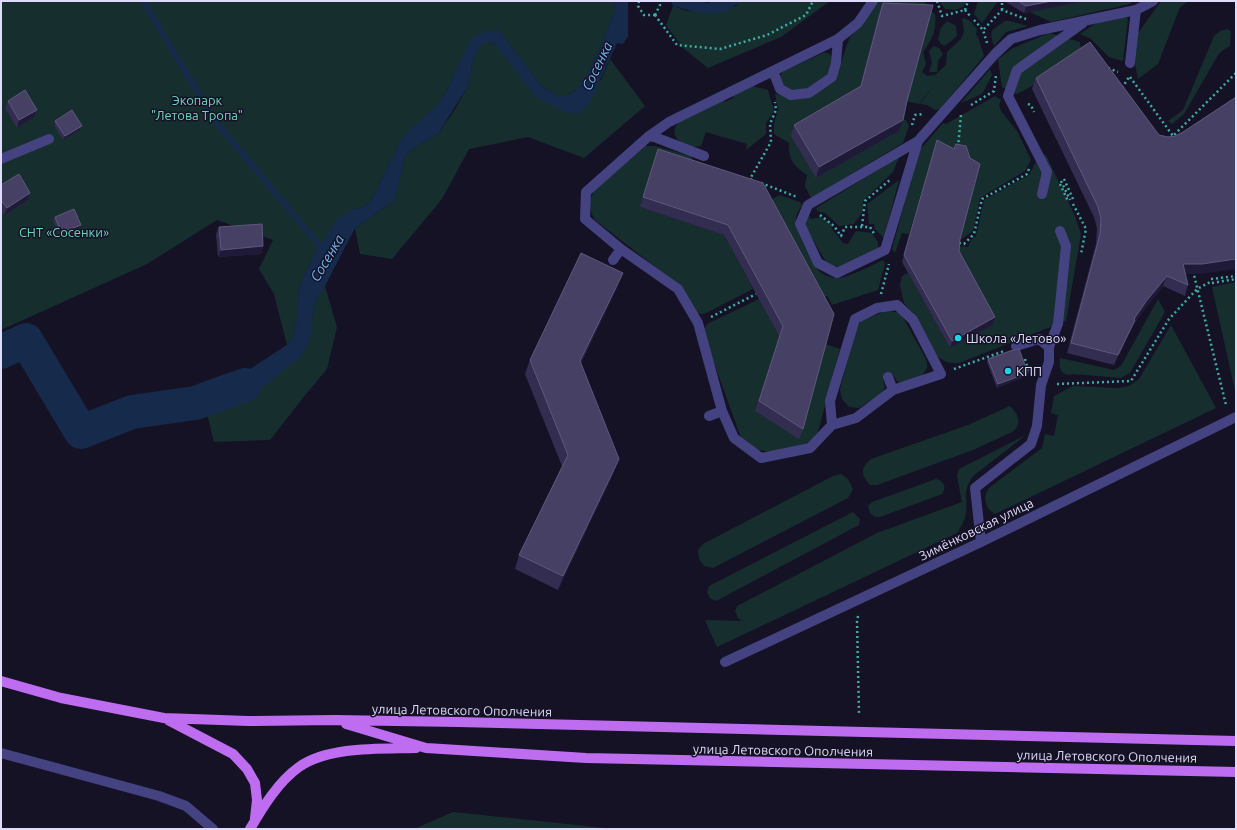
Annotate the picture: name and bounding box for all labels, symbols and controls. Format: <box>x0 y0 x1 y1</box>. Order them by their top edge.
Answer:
water label: Сосенка <box>578 39 616 93</box>
park label: Экопарк "Летова Тропа" <box>151 93 243 122</box>
park label: СНТ «Сосенки» <box>19 225 109 239</box>
water label: Сосенка <box>307 231 347 284</box>
place label: Школа «Летово» <box>966 331 1066 345</box>
marker: Школа «Летово» <box>953 333 963 343</box>
place label: КПП <box>1016 364 1042 378</box>
marker: КПП <box>1003 366 1013 376</box>
street label: Зимёнковская улица <box>917 495 1035 563</box>
street label: улица Летовского Ополчения <box>372 701 552 719</box>
street label: улица Летовского Ополчения <box>693 741 873 759</box>
street label: улица Летовского Ополчения <box>1017 747 1197 765</box>

